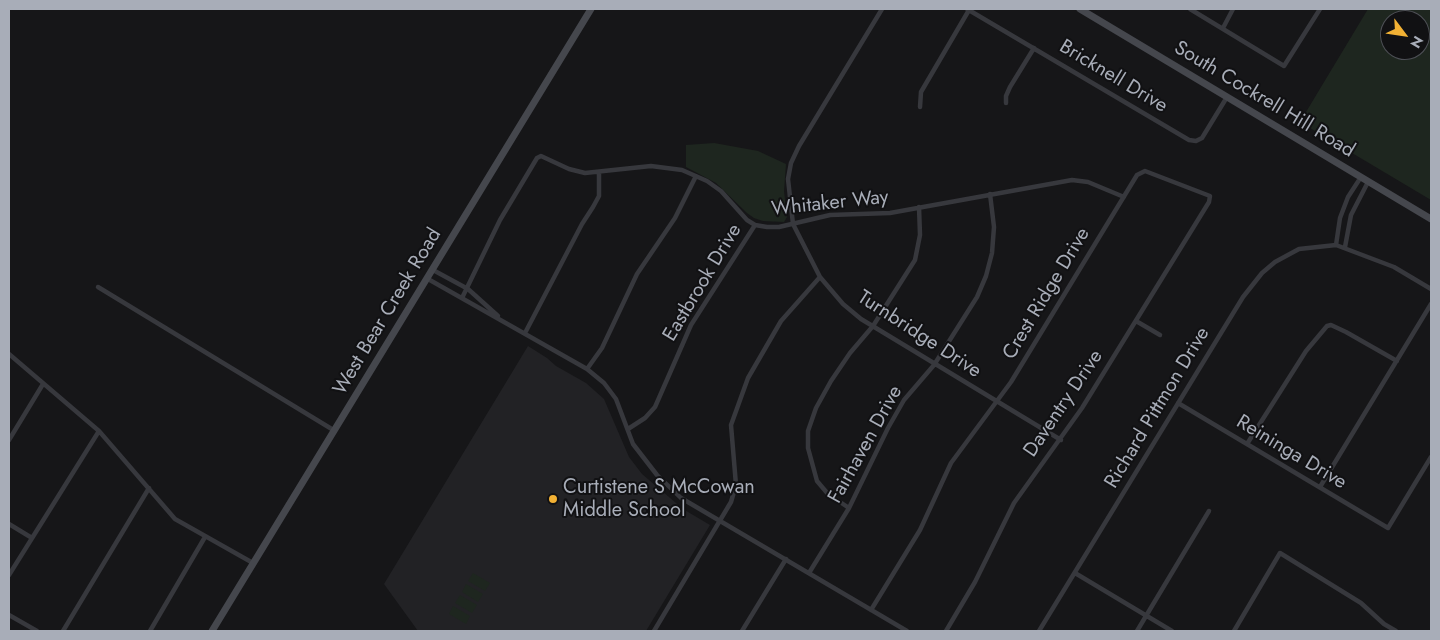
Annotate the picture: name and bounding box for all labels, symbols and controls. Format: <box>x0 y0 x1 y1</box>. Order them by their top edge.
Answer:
north arrow <box>1380 10 1430 60</box>
text: N <box>1406 32 1428 52</box>
street label: Bricknell Drive <box>1055 35 1171 119</box>
street label: South Cockrell Hill Road <box>1169 37 1359 163</box>
street label: Whitaker Way <box>770 186 890 222</box>
street label: Eastbrook Drive <box>659 220 747 346</box>
street label: West Bear Creek Road <box>329 224 447 400</box>
street label: Crest Ridge Drive <box>998 224 1096 364</box>
street label: Turnbridge Drive <box>853 286 985 384</box>
street label: Richard Pittmon Drive <box>1100 323 1216 493</box>
street label: Daventry Drive <box>1019 346 1109 462</box>
street label: Fairhaven Drive <box>824 382 908 508</box>
street label: Reininga Drive <box>1232 411 1350 495</box>
place label: Curtistene S McCowan Middle School <box>563 476 755 523</box>
marker: Curtistene S McCowan Middle School <box>547 493 559 505</box>

